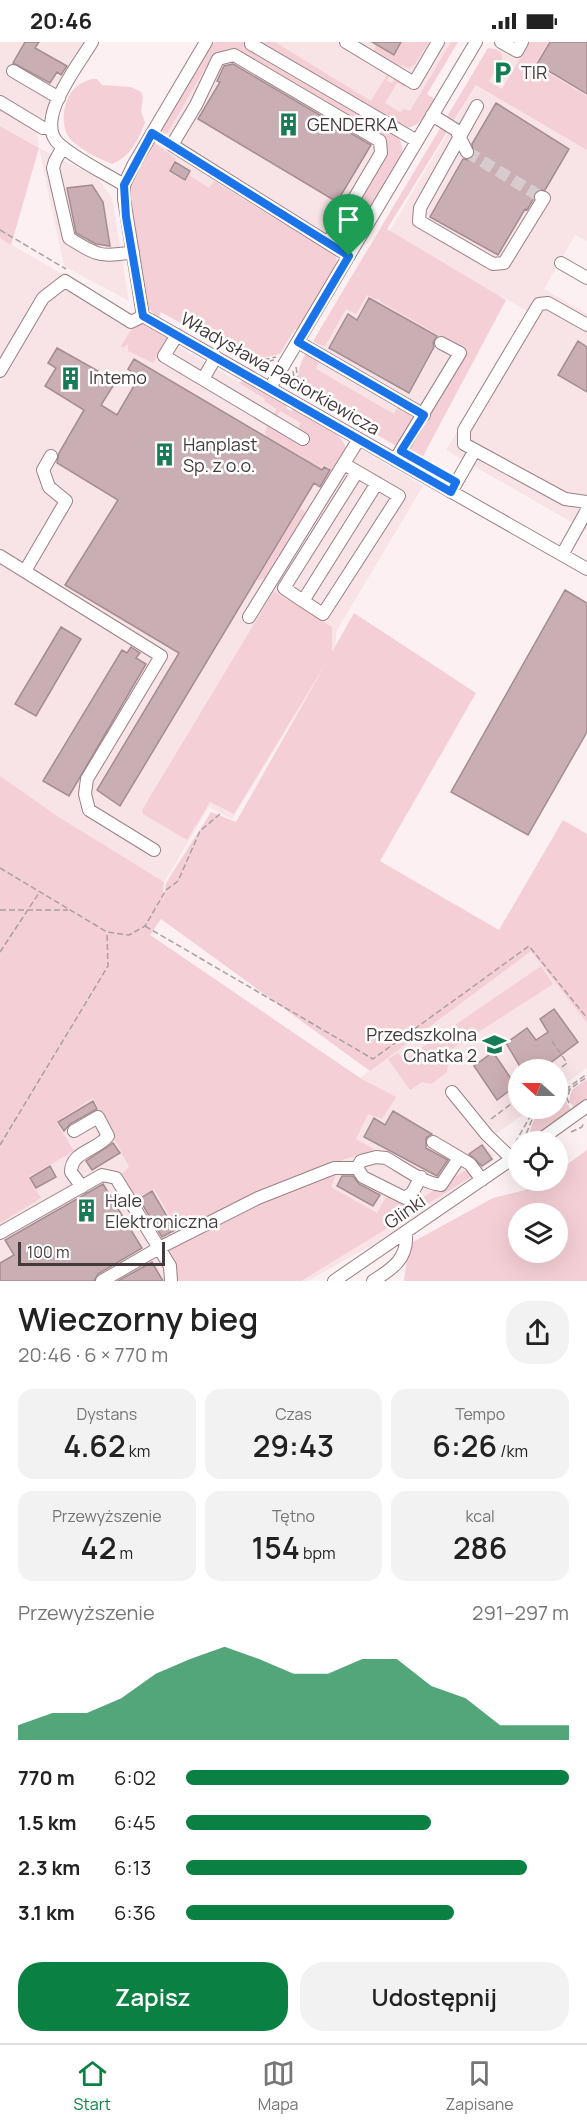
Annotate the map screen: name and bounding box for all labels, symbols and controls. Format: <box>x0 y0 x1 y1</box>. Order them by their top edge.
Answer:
text: 20:46 <box>30 6 92 36</box>
parking icon: TIR <box>490 60 516 86</box>
place label: TIR <box>521 60 547 84</box>
building icon: GENDERKA <box>276 112 302 138</box>
place label: GENDERKA <box>307 112 399 136</box>
pin <box>323 194 374 256</box>
icon: arrive <box>332 203 365 236</box>
street label: Władysława Paciorkiewicza <box>176 306 385 440</box>
building icon: Intemo <box>58 365 84 391</box>
place label: Intemo <box>89 365 147 389</box>
place label: Hanplast Sp. z o.o. <box>183 432 258 477</box>
building icon: Hanplast Sp. z o.o. <box>152 442 178 468</box>
place label: Przedszkolna Chatka 2 <box>366 1022 477 1067</box>
school or university icon: Przedszkolna Chatka 2 <box>482 1032 508 1058</box>
north arrow <box>508 1059 568 1119</box>
map controls <box>508 1059 568 1263</box>
button: locate <box>508 1131 568 1191</box>
place label: Hale Elektroniczna <box>105 1188 218 1233</box>
street label: Glinki <box>379 1188 430 1234</box>
building icon: Hale Elektroniczna <box>74 1198 100 1224</box>
button: layers <box>508 1203 568 1263</box>
scale bar <box>18 1239 165 1266</box>
text: 100 m <box>27 1241 70 1263</box>
text: Wieczorny bieg <box>18 1296 258 1341</box>
button: share <box>506 1301 569 1364</box>
text: 20:46 · 6 × 770 m <box>18 1341 168 1368</box>
text: Dystans <box>76 1403 137 1425</box>
text: Czas <box>275 1403 312 1425</box>
text: Tempo <box>455 1403 505 1425</box>
text: 4.62 <box>63 1425 126 1466</box>
text: 29:43 <box>253 1425 334 1466</box>
text: 6:26 <box>432 1425 497 1466</box>
text: km <box>126 1440 150 1462</box>
text: /km <box>497 1440 528 1462</box>
text: Przewyższenie <box>52 1505 162 1527</box>
text: Tętno <box>272 1505 315 1527</box>
text: kcal <box>466 1505 495 1527</box>
text: 42 <box>81 1527 116 1568</box>
text: 154 <box>252 1527 300 1568</box>
text: 286 <box>453 1527 507 1568</box>
text: m <box>116 1542 133 1564</box>
text: bpm <box>300 1542 335 1564</box>
text: Przewyższenie <box>18 1599 155 1626</box>
text: 291–297 m <box>472 1599 569 1626</box>
text: 770 m <box>18 1764 75 1791</box>
text: 6:02 <box>114 1764 156 1791</box>
text: 1.5 km <box>18 1809 77 1836</box>
text: 6:45 <box>114 1809 156 1836</box>
text: 2.3 km <box>18 1854 80 1881</box>
text: 6:13 <box>114 1854 151 1881</box>
text: 3.1 km <box>18 1899 75 1926</box>
text: 6:36 <box>114 1899 156 1926</box>
button: Zapisz <box>18 1962 288 2031</box>
button: Udostępnij <box>300 1962 569 2031</box>
tab: Start <box>73 2057 111 2115</box>
tab: Mapa <box>258 2057 299 2115</box>
tab: Zapisane <box>445 2057 513 2115</box>

